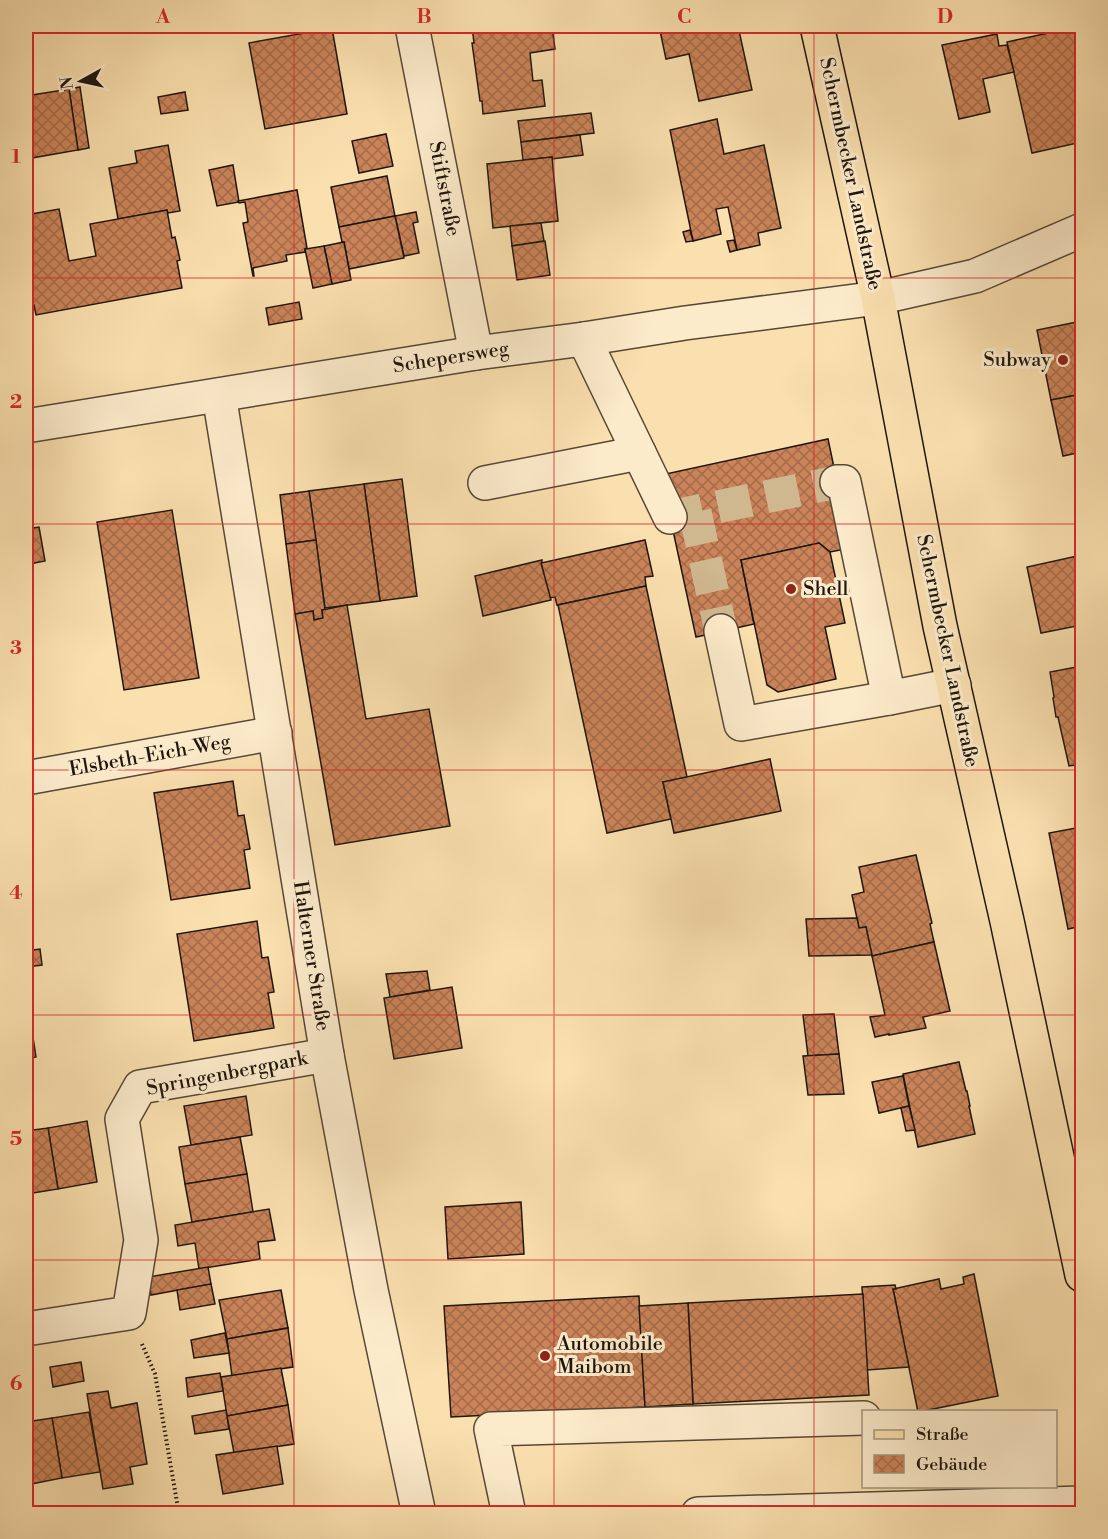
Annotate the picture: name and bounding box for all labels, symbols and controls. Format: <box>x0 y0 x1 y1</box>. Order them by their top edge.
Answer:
text: A <box>155 5 171 30</box>
text: B <box>416 5 432 30</box>
text: C <box>677 5 691 30</box>
text: D <box>937 5 953 30</box>
north arrow <box>51 51 111 111</box>
street label: Schermbecker Landstraße <box>813 55 887 293</box>
text: N <box>56 75 78 91</box>
street label: Stiftstraße <box>423 139 465 239</box>
text: 1 <box>11 145 21 170</box>
street label: Schepersweg <box>391 336 511 379</box>
place label: Subway <box>983 348 1051 373</box>
marker: Subway <box>1056 353 1070 367</box>
text: 2 <box>10 390 22 415</box>
street label: Schermbecker Landstraße <box>910 532 984 770</box>
place label: Shell <box>803 577 848 602</box>
marker: Shell <box>784 582 798 596</box>
text: 3 <box>10 636 22 661</box>
street label: Elsbeth-Eich-Weg <box>67 729 233 783</box>
street label: Halterner Straße <box>287 879 335 1033</box>
text: 4 <box>9 881 23 906</box>
street label: Springenbergpark <box>144 1046 311 1102</box>
text: 5 <box>10 1127 22 1152</box>
place label: Automobile Maibom <box>556 1332 663 1380</box>
marker: Automobile Maibom <box>538 1349 552 1363</box>
text: 6 <box>10 1372 23 1397</box>
legend <box>862 1410 1057 1488</box>
text: Straße <box>916 1423 969 1446</box>
text: Gebäude <box>916 1453 987 1476</box>

